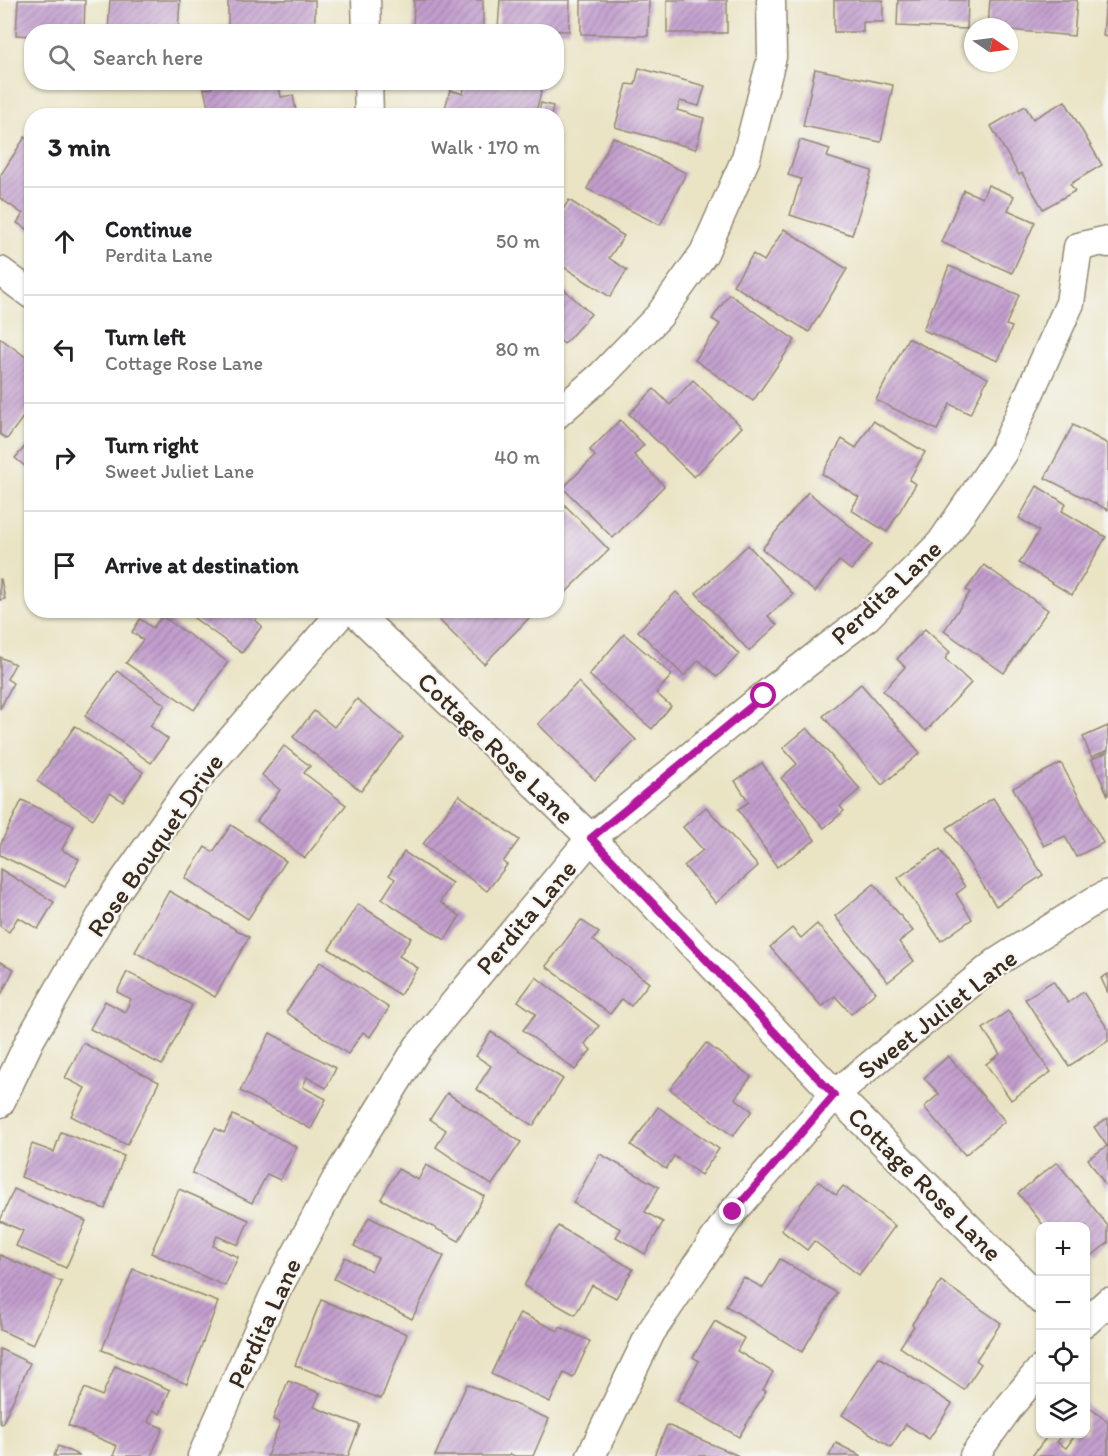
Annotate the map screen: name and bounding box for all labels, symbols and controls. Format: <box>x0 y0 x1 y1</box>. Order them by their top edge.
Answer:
north arrow <box>964 18 1018 72</box>
search box <box>24 24 564 90</box>
icon: search <box>45 41 78 74</box>
text: Search here <box>93 44 203 71</box>
text: 3 min <box>48 131 110 163</box>
text: Walk · 170 m <box>431 135 540 159</box>
text: Continue <box>105 216 192 243</box>
icon: ahead <box>48 225 81 258</box>
text: 50 m <box>496 229 540 253</box>
text: Perdita Lane <box>105 243 213 267</box>
text: Turn left <box>105 324 186 351</box>
icon: left <box>48 333 81 366</box>
text: 80 m <box>495 337 540 361</box>
text: Cottage Rose Lane <box>105 351 263 375</box>
text: Turn right <box>105 432 199 459</box>
icon: right <box>48 441 81 474</box>
text: 40 m <box>494 445 540 469</box>
text: Sweet Juliet Lane <box>105 459 254 483</box>
street label: Perdita Lane <box>824 532 948 652</box>
icon: arrive <box>48 549 81 582</box>
text: Arrive at destination <box>105 552 299 579</box>
street label: Cottage Rose Lane <box>411 665 581 831</box>
route start <box>750 682 776 708</box>
street label: Rose Bouquet Drive <box>80 747 230 943</box>
street label: Perdita Lane <box>469 853 583 981</box>
street label: Sweet Juliet Lane <box>851 942 1023 1086</box>
street label: Cottage Rose Lane <box>841 1100 1009 1268</box>
route end <box>719 1198 745 1224</box>
map controls <box>1036 1222 1090 1438</box>
button: + <box>1036 1222 1090 1276</box>
street label: Perdita Lane <box>220 1253 308 1393</box>
button: − <box>1036 1276 1090 1330</box>
button: locate <box>1036 1330 1090 1384</box>
button: layers <box>1036 1384 1090 1438</box>

